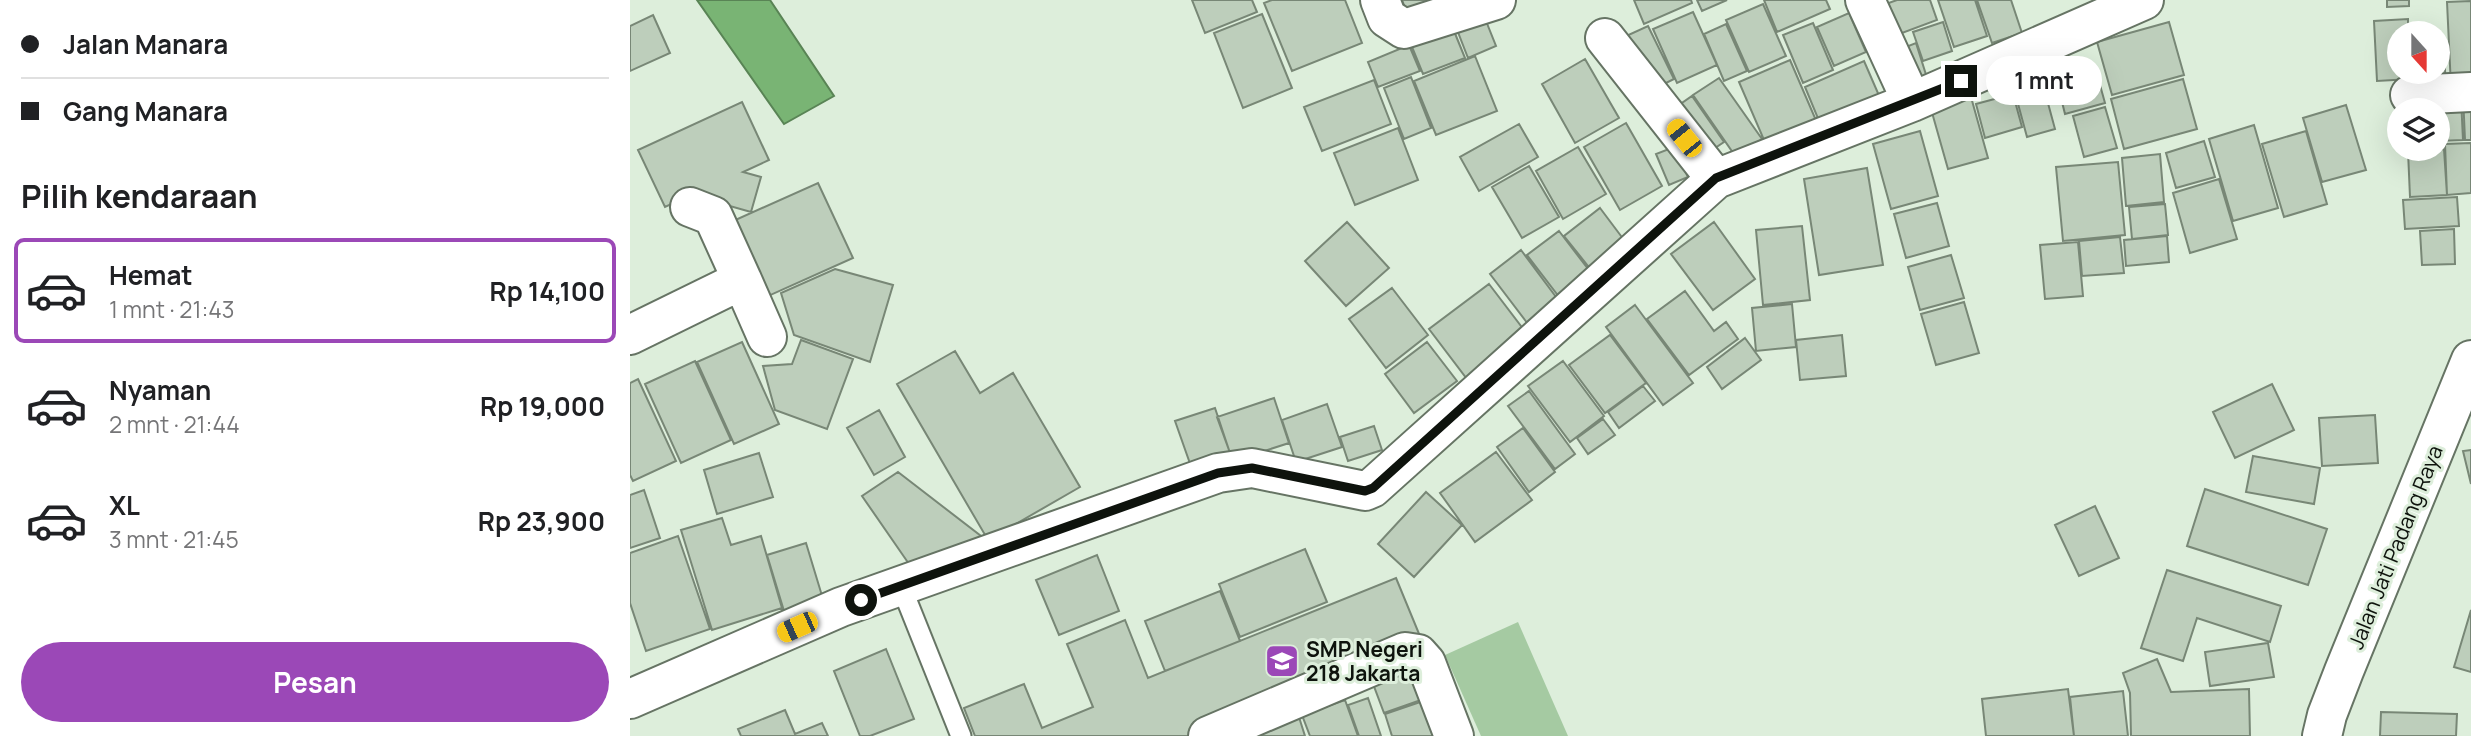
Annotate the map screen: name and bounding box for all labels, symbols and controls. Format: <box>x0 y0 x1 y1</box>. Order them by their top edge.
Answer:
north arrow <box>2387 21 2450 84</box>
map controls <box>2387 21 2450 161</box>
text: Jalan Manara <box>63 26 228 62</box>
callout: 1 mnt <box>1986 56 2101 106</box>
text: 1 mnt <box>2014 64 2074 96</box>
route end <box>1945 65 1977 97</box>
text: Gang Manara <box>63 93 228 129</box>
button: layers <box>2387 98 2450 161</box>
car <box>1663 115 1706 161</box>
text: Pilih kendaraan <box>21 174 258 218</box>
text: Hemat <box>109 257 193 293</box>
icon: car <box>25 259 88 322</box>
text: Rp 14,100 <box>490 273 605 309</box>
text: 1 mnt · 21:43 <box>109 293 235 325</box>
text: Nyaman <box>109 372 211 408</box>
icon: car <box>25 374 88 437</box>
text: Rp 19,000 <box>480 388 605 424</box>
text: 2 mnt · 21:44 <box>109 408 240 440</box>
street label: Jalan Jati Padang Raya <box>2341 441 2449 653</box>
text: XL <box>109 487 140 523</box>
icon: car <box>25 489 88 552</box>
text: Rp 23,900 <box>478 503 605 539</box>
text: 3 mnt · 21:45 <box>109 523 239 555</box>
route start <box>845 584 877 616</box>
car <box>774 609 821 645</box>
place label: SMP Negeri 218 Jakarta <box>1306 635 1423 687</box>
button: Pesan <box>21 642 609 722</box>
school or university icon: SMP Negeri 218 Jakarta <box>1263 642 1301 680</box>

